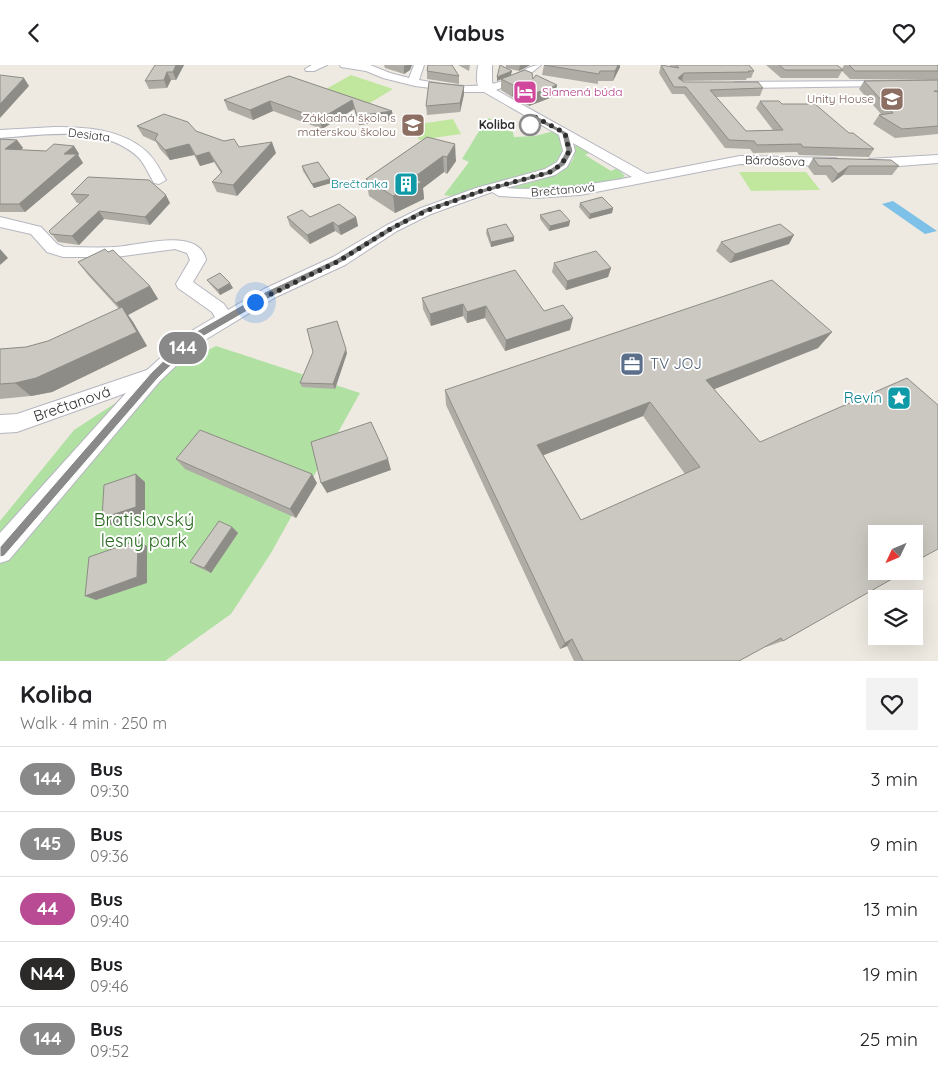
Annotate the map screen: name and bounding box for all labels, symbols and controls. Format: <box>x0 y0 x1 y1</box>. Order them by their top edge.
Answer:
icon: back <box>20 19 48 47</box>
text: Viabus <box>433 19 505 47</box>
icon: heart <box>890 19 918 47</box>
hotel icon: Slamená búda <box>512 79 538 105</box>
place label: Slamená búda <box>542 84 623 99</box>
school or university icon: Unity House <box>879 86 905 112</box>
place label: Unity House <box>807 91 874 106</box>
place label: Základná škola s materskou školou <box>297 110 396 139</box>
school or university icon: Základná škola s materskou školou <box>400 112 426 138</box>
marker: Koliba <box>519 114 541 136</box>
place label: Koliba <box>479 117 515 132</box>
street label: Desiata <box>67 124 111 145</box>
street label: Bárdošova <box>745 152 805 169</box>
building icon: Brečtanka <box>393 171 419 197</box>
place label: Brečtanka <box>331 176 388 191</box>
street label: Brečtanová <box>530 179 596 200</box>
your location <box>243 290 268 315</box>
line badge: 144 <box>154 332 212 364</box>
text: 144 <box>169 336 197 359</box>
office icon: TV JOJ <box>619 351 645 377</box>
place label: TV JOJ <box>650 354 702 373</box>
street label: Brečtanová <box>31 381 113 426</box>
place icon: Revín <box>886 385 912 411</box>
place label: Revín <box>844 388 882 407</box>
park label: Bratislavský lesný park <box>94 508 194 552</box>
north arrow <box>868 525 922 580</box>
map controls <box>868 525 923 645</box>
button: layers <box>868 590 923 645</box>
button: heart <box>866 678 918 730</box>
text: Koliba <box>20 679 92 709</box>
text: Walk · 4 min · 250 m <box>20 713 167 733</box>
text: Bus <box>90 757 123 781</box>
text: 144 <box>33 767 62 790</box>
text: 3 min <box>870 767 918 791</box>
text: 09:30 <box>90 781 129 801</box>
text: Bus <box>90 822 123 846</box>
text: 145 <box>34 832 61 855</box>
text: 9 min <box>870 832 918 856</box>
text: 09:36 <box>90 846 128 866</box>
text: Bus <box>90 887 123 911</box>
text: 44 <box>37 897 58 920</box>
text: 13 min <box>863 897 918 921</box>
text: 09:40 <box>90 911 129 931</box>
text: Bus <box>90 952 123 976</box>
text: N44 <box>30 962 65 985</box>
text: 19 min <box>863 962 918 986</box>
text: 09:46 <box>90 976 128 996</box>
text: Bus <box>90 1017 123 1041</box>
text: 144 <box>33 1027 62 1050</box>
text: 25 min <box>860 1027 918 1051</box>
text: 09:52 <box>90 1041 129 1061</box>

